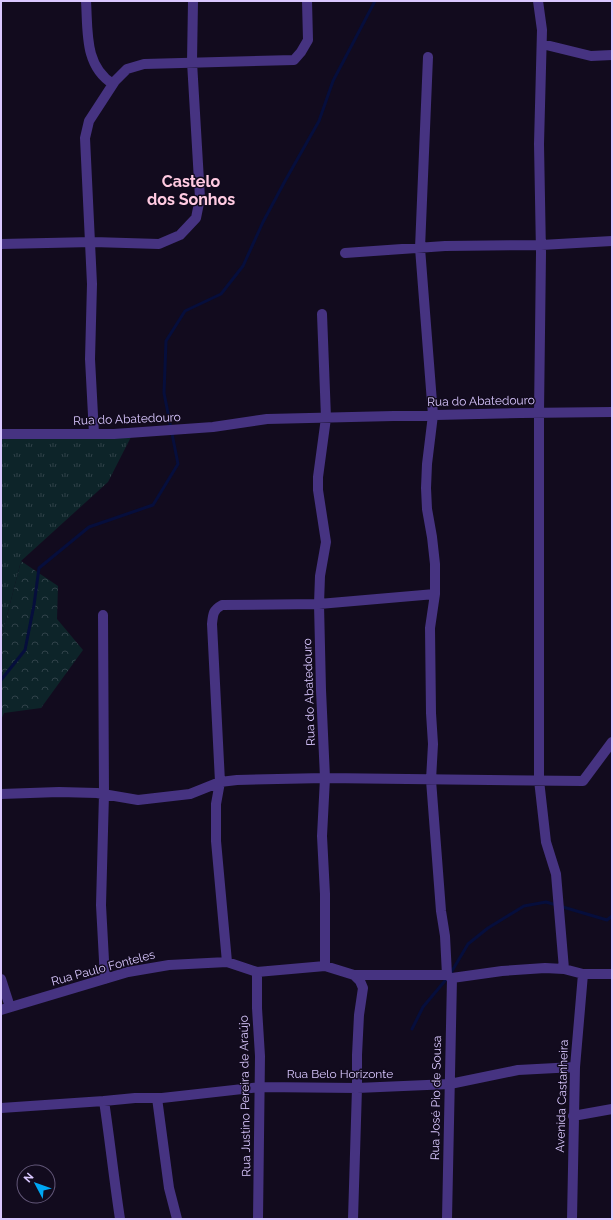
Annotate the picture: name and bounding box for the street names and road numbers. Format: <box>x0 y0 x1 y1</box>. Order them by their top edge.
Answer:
street label: Rua do Abatedouro <box>427 393 535 409</box>
street label: Rua do Abatedouro <box>73 410 181 428</box>
street label: Rua do Abatedouro <box>300 638 318 746</box>
street label: Rua Paulo Fonteles <box>50 947 157 989</box>
street label: Rua Justino Pereira de Araújo <box>237 1015 253 1177</box>
street label: Rua José Pio de Sousa <box>428 1036 444 1160</box>
street label: Avenida Castanheira <box>553 1039 571 1153</box>
street label: Rua Belo Horizonte <box>287 1067 393 1081</box>

